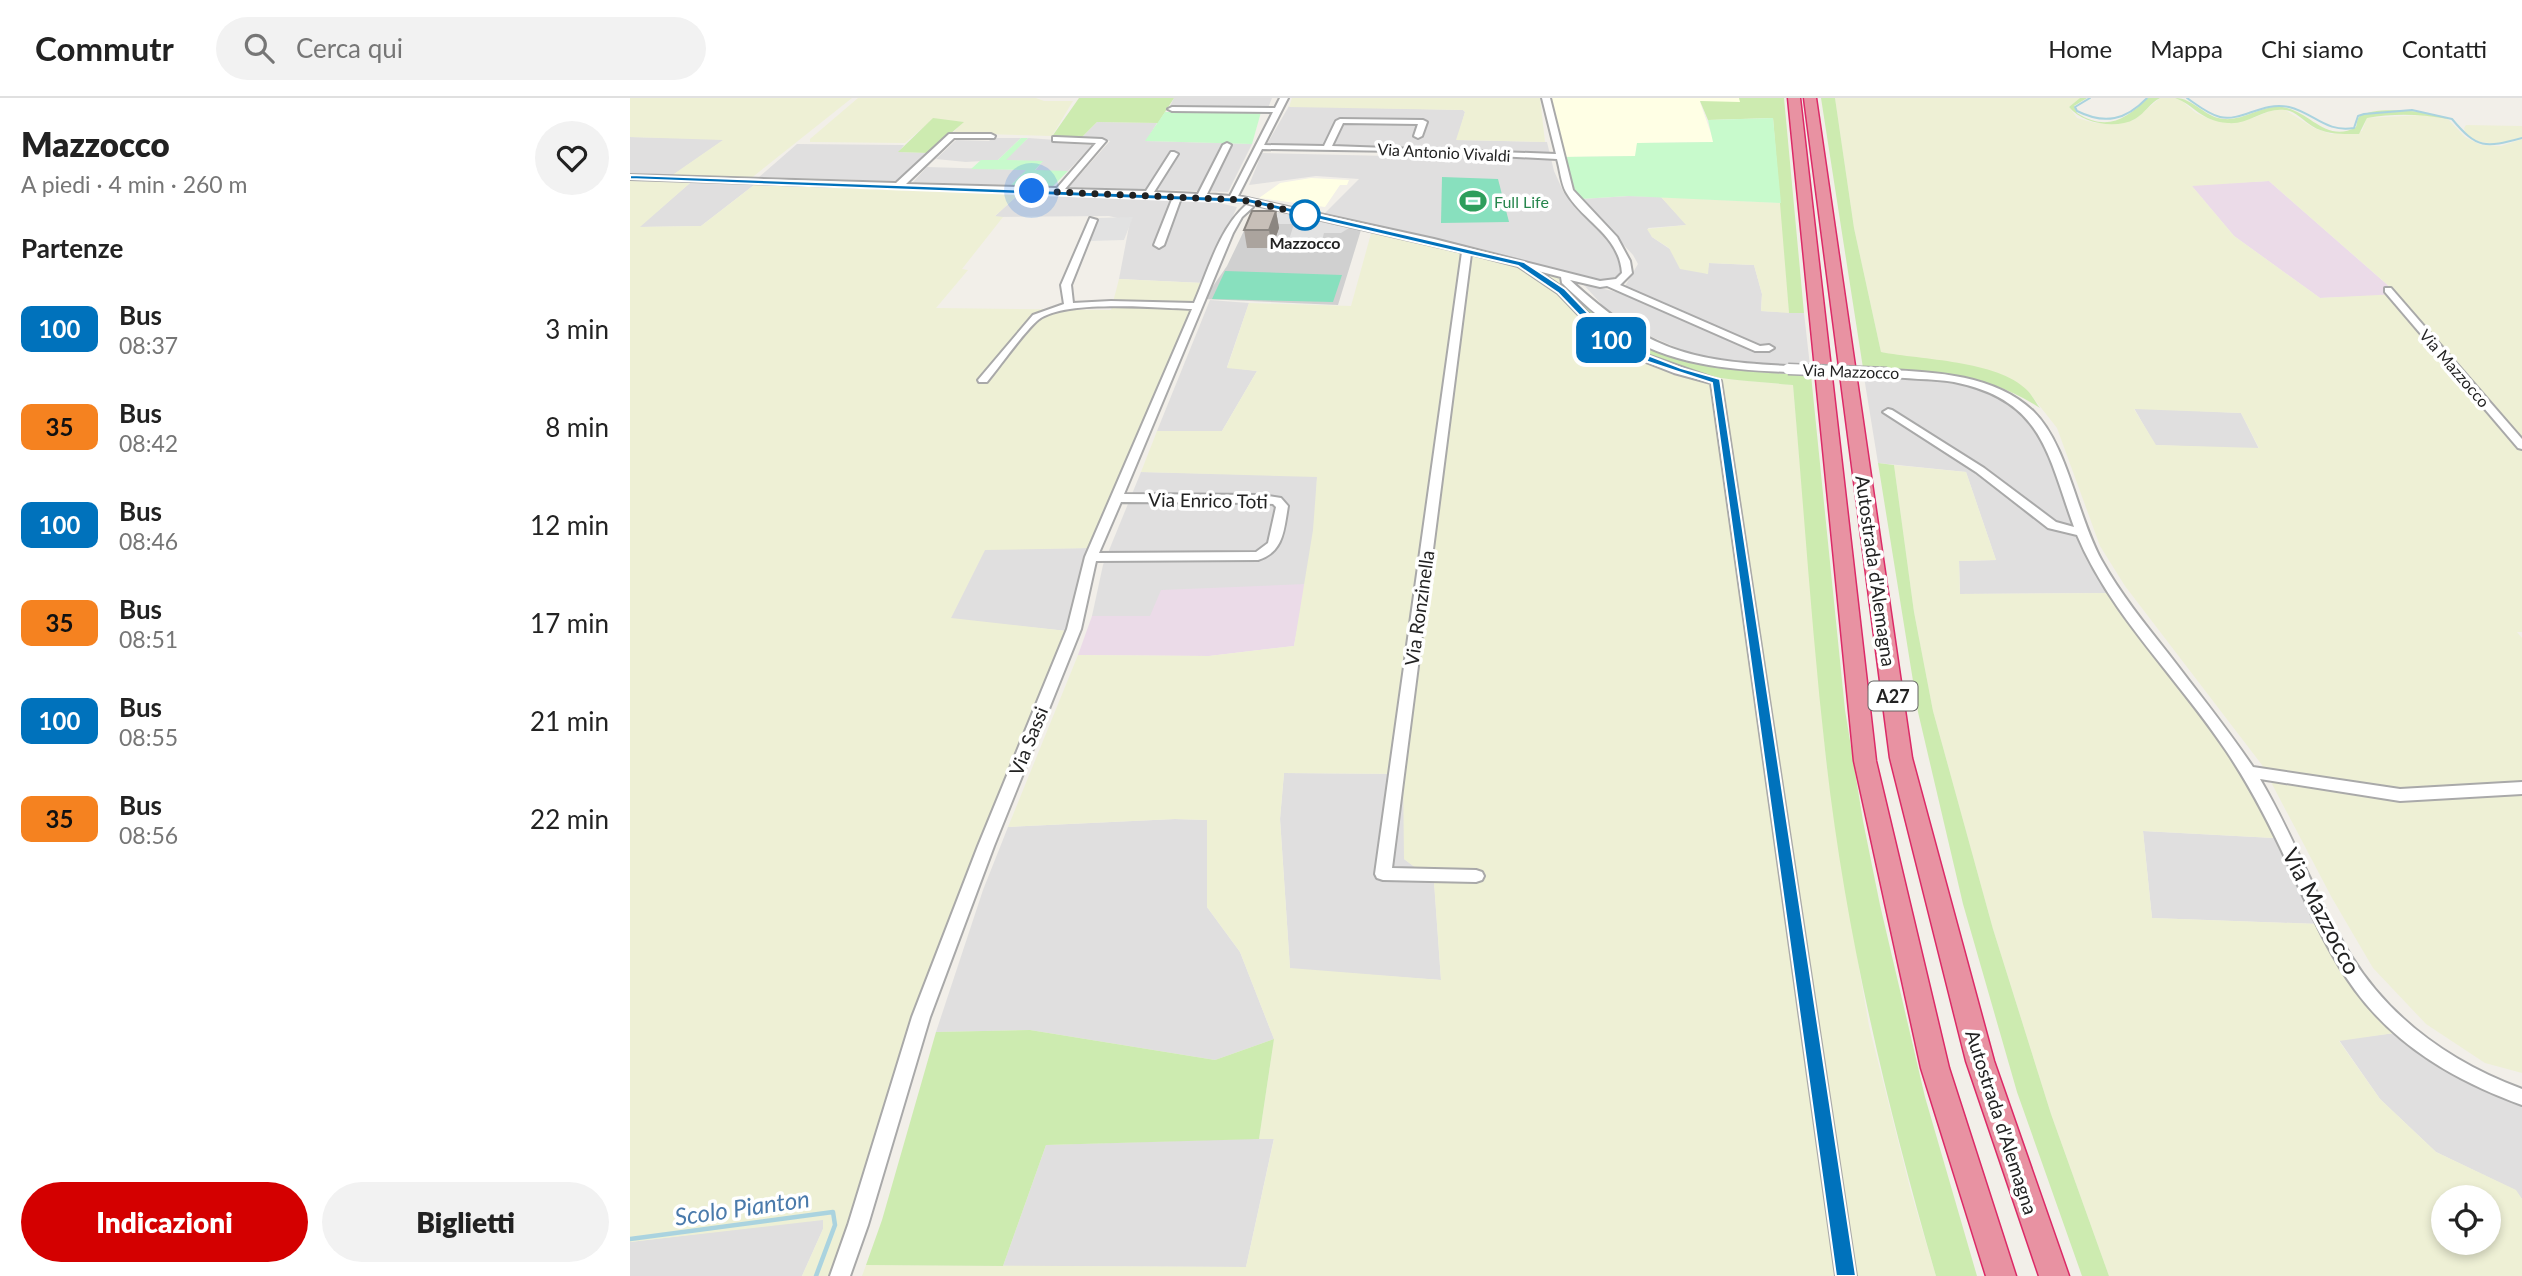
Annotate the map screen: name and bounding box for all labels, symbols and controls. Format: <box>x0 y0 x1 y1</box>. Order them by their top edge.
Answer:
search box <box>216 17 706 80</box>
text: Commutr <box>35 28 174 68</box>
icon: search <box>240 29 278 67</box>
text: Cerca qui <box>296 32 403 64</box>
text: Home <box>2048 34 2112 63</box>
text: Mappa <box>2150 34 2223 63</box>
text: Chi siamo <box>2261 34 2364 63</box>
text: Contatti <box>2402 34 2487 63</box>
button: heart <box>535 121 609 195</box>
text: Mazzocco <box>21 124 170 164</box>
street label: Via Antonio Vivaldi <box>1377 139 1511 165</box>
text: A piedi · 4 min · 260 m <box>21 170 247 198</box>
your location <box>1014 173 1049 208</box>
sports icon: Full Life <box>1458 186 1488 216</box>
place label: Full Life <box>1494 192 1549 211</box>
marker: Mazzocco <box>1290 200 1320 230</box>
text: Partenze <box>21 232 123 264</box>
place label: Mazzocco <box>1269 233 1341 252</box>
text: Bus <box>119 299 162 331</box>
text: 3 min <box>545 313 609 345</box>
text: 100 <box>39 314 80 343</box>
line badge: 100 <box>1571 317 1651 363</box>
text: 100 <box>1590 325 1632 354</box>
street label: Via Mazzocco <box>2416 325 2494 411</box>
text: 08:37 <box>119 331 178 359</box>
street label: Via Mazzocco <box>1802 360 1900 382</box>
text: Bus <box>119 397 162 429</box>
text: 8 min <box>545 411 609 443</box>
text: 35 <box>46 412 73 441</box>
text: 08:42 <box>119 429 178 457</box>
street label: Autostrada d'Alemagna <box>1851 474 1901 668</box>
street label: Via Enrico Toti <box>1148 487 1268 513</box>
text: Bus <box>119 495 162 527</box>
text: 12 min <box>530 509 609 541</box>
text: 100 <box>39 510 80 539</box>
text: 08:46 <box>119 527 178 555</box>
street label: Via Ronzinella <box>1399 549 1439 667</box>
text: Bus <box>119 593 162 625</box>
text: 17 min <box>530 607 609 639</box>
text: 35 <box>46 608 73 637</box>
text: 08:51 <box>119 625 178 653</box>
road number: A27 <box>1868 682 1918 710</box>
text: Bus <box>119 691 162 723</box>
street label: Via Sassi <box>1004 703 1052 779</box>
text: 21 min <box>530 705 609 737</box>
text: 100 <box>39 706 80 735</box>
text: 08:55 <box>119 723 178 751</box>
text: Bus <box>119 789 162 821</box>
text: 22 min <box>530 803 609 835</box>
text: 35 <box>46 804 73 833</box>
text: 08:56 <box>119 821 178 849</box>
street label: Via Mazzocco <box>2277 843 2367 979</box>
street label: Autostrada d'Alemagna <box>1961 1027 2043 1217</box>
button: Indicazioni <box>21 1182 308 1262</box>
button: Biglietti <box>322 1182 609 1262</box>
water label: Scolo Pianton <box>673 1183 811 1231</box>
map controls <box>2431 1185 2501 1255</box>
button: locate <box>2431 1185 2501 1255</box>

